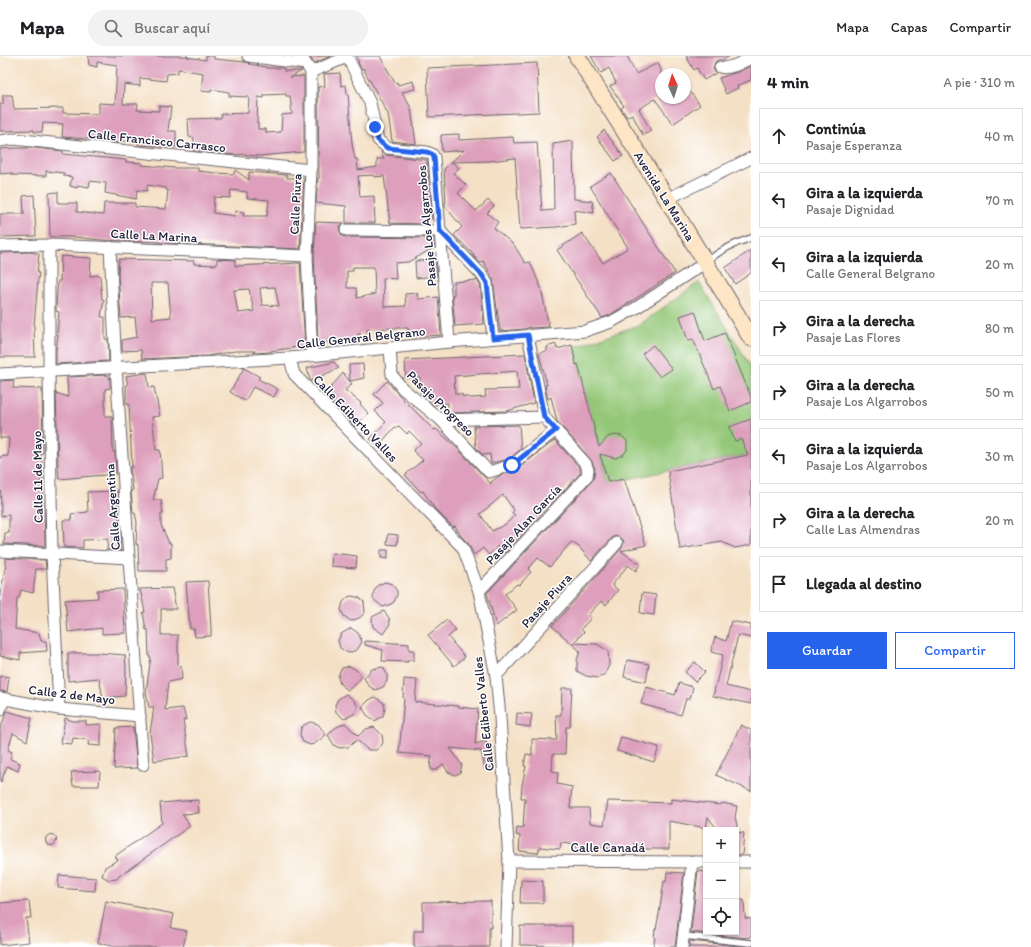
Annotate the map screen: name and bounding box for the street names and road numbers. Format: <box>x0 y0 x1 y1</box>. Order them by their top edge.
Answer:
street label: Calle Francisco Carrasco <box>87 126 227 155</box>
street label: Avenida La Marina <box>631 149 698 244</box>
street label: Pasaje Los Algarrobos <box>414 165 439 287</box>
street label: Calle Piura <box>286 173 305 235</box>
street label: Calle La Marina <box>110 226 198 245</box>
street label: Calle General Belgrano <box>296 323 426 352</box>
street label: Pasaje Progreso <box>404 367 478 440</box>
street label: Calle Ediberto Valles <box>310 372 401 465</box>
street label: Calle 11 de Mayo <box>29 430 46 523</box>
street label: Calle Argentina <box>102 463 123 551</box>
street label: Pasaje Alan García <box>482 481 564 567</box>
street label: Pasaje Piura <box>518 570 575 631</box>
street label: Calle Ediberto Valles <box>470 656 497 772</box>
street label: Calle 2 de Mayo <box>28 682 117 707</box>
street label: Calle Canadá <box>571 840 646 855</box>

